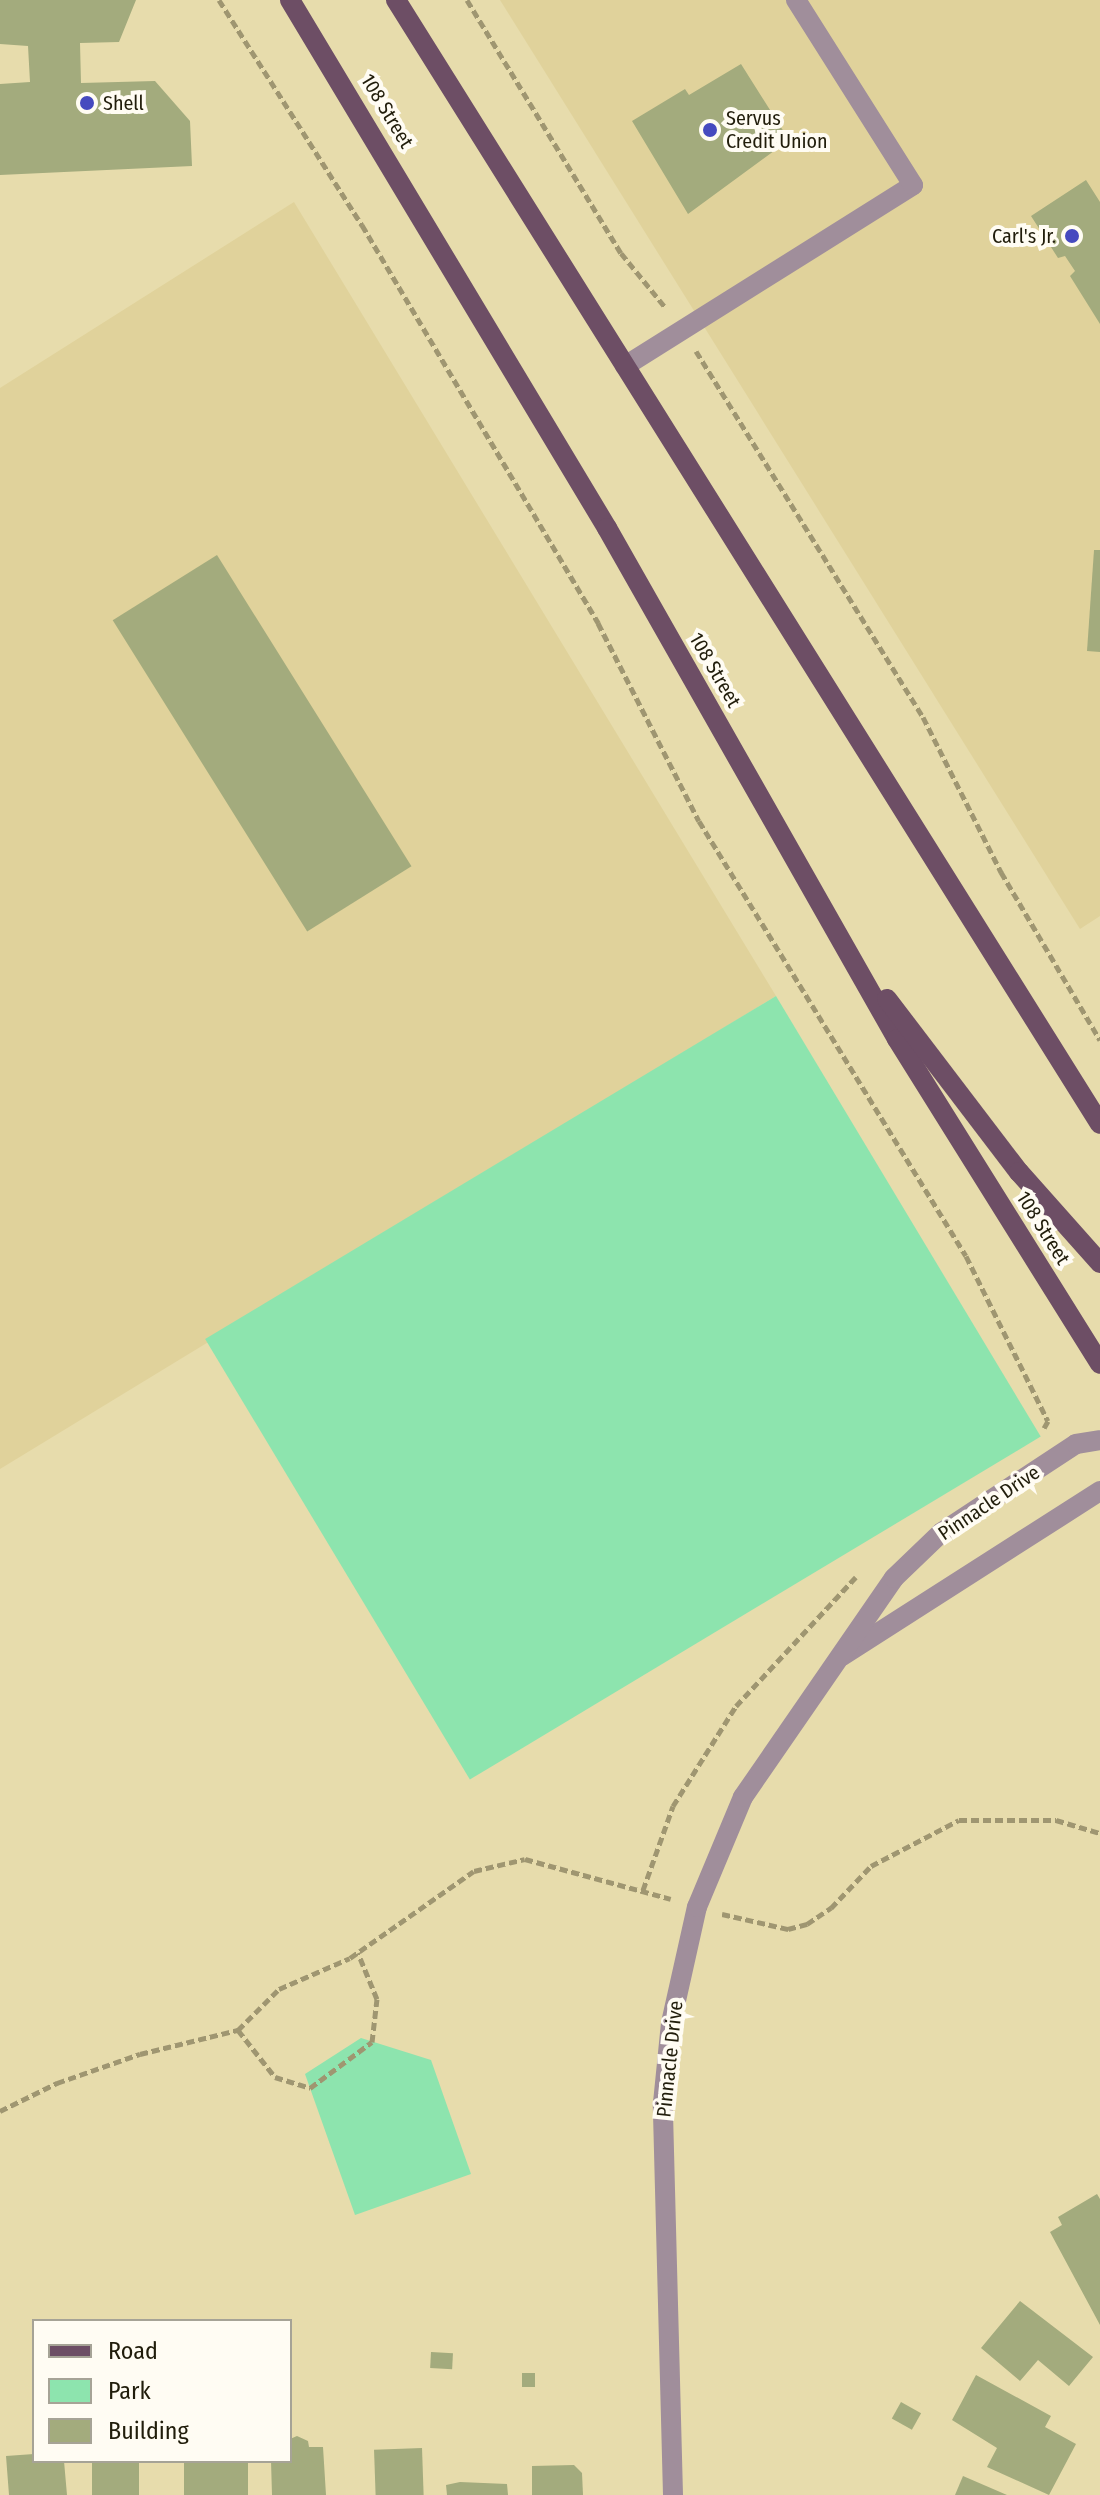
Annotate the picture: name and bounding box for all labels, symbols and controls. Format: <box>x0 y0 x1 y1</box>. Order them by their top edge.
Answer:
street label: 108 Street <box>356 70 418 152</box>
place label: Shell <box>103 91 144 115</box>
marker: Shell <box>78 94 96 112</box>
place label: Servus Credit Union <box>726 106 828 153</box>
marker: Servus Credit Union <box>701 121 719 139</box>
place label: Carl's Jr. <box>992 224 1056 248</box>
marker: Carl's Jr. <box>1063 227 1081 245</box>
street label: 108 Street <box>684 628 746 712</box>
street label: 108 Street <box>1011 1187 1075 1269</box>
street label: Pinnacle Drive <box>934 1460 1044 1546</box>
street label: Pinnacle Drive <box>652 2000 688 2118</box>
legend <box>32 2319 292 2463</box>
text: Road <box>108 2337 158 2365</box>
text: Park <box>108 2377 151 2405</box>
text: Building <box>108 2417 189 2445</box>

